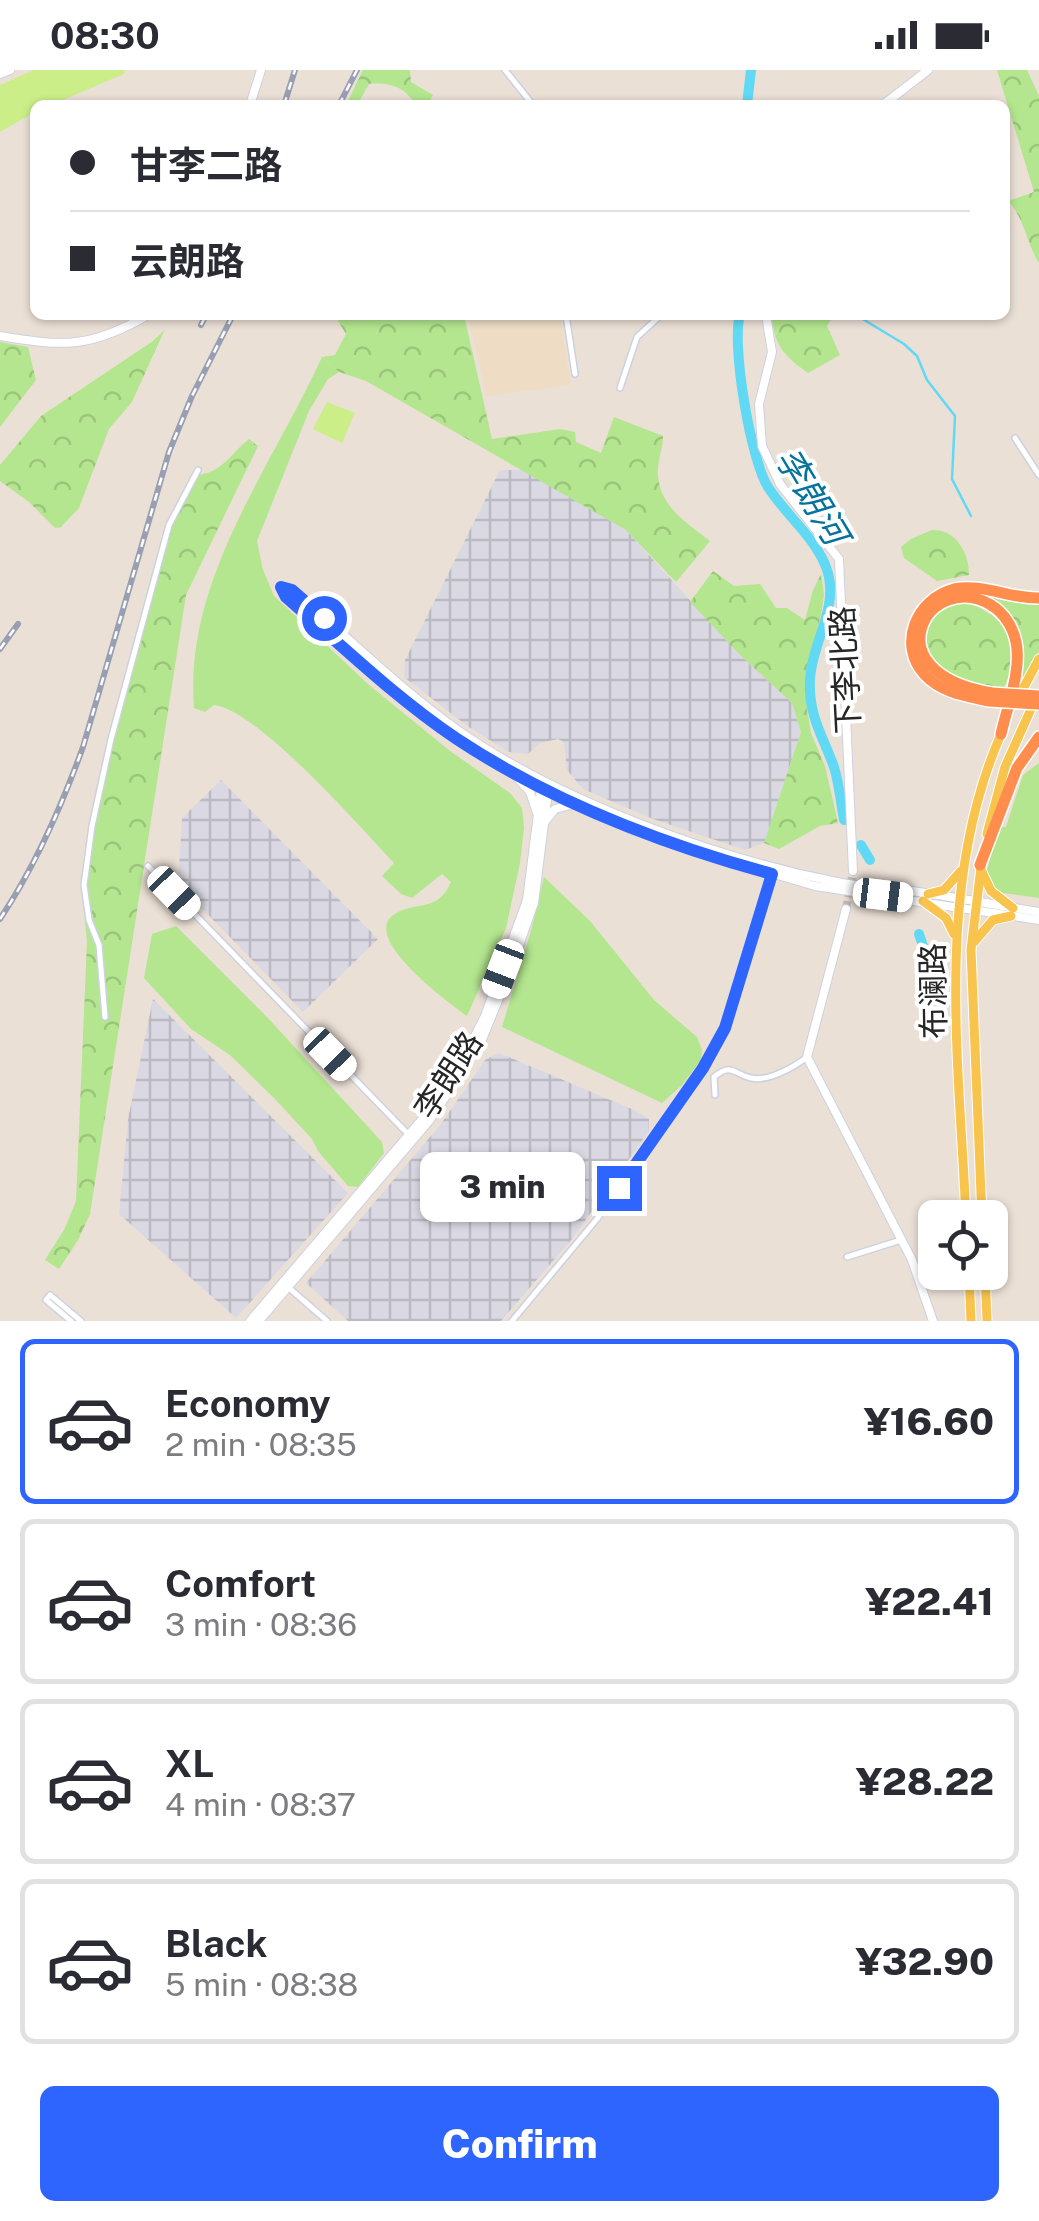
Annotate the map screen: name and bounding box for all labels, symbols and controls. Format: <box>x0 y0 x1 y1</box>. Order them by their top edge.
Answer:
text: 08:30 <box>50 13 160 58</box>
text: 甘李二路 <box>130 143 282 188</box>
text: 云朗路 <box>130 239 244 284</box>
water label: 李朗河 <box>767 440 860 557</box>
route start <box>302 596 347 641</box>
street label: 下李北路 <box>823 605 867 735</box>
car <box>142 861 206 925</box>
car <box>851 876 915 914</box>
car <box>478 936 528 1002</box>
street label: 布澜路 <box>914 943 952 1039</box>
car <box>298 1022 362 1086</box>
street label: 李朗路 <box>406 1025 490 1125</box>
callout: 3 min <box>419 1153 584 1223</box>
route end <box>597 1166 642 1211</box>
text: 3 min <box>460 1168 545 1205</box>
map controls <box>918 1200 1008 1290</box>
button: locate <box>918 1200 1008 1290</box>
icon: car <box>45 1377 135 1467</box>
text: Economy <box>165 1381 331 1426</box>
text: ¥16.60 <box>864 1399 994 1444</box>
text: 2 min · 08:35 <box>165 1426 357 1463</box>
icon: car <box>45 1557 135 1647</box>
text: Comfort <box>165 1561 316 1606</box>
text: ¥22.41 <box>866 1579 994 1624</box>
text: 3 min · 08:36 <box>165 1606 357 1643</box>
icon: car <box>45 1737 135 1827</box>
text: XL <box>165 1741 214 1786</box>
text: ¥28.22 <box>856 1759 994 1804</box>
text: 4 min · 08:37 <box>165 1786 356 1823</box>
icon: car <box>45 1917 135 2007</box>
text: Black <box>165 1921 268 1966</box>
text: ¥32.90 <box>856 1939 994 1984</box>
text: 5 min · 08:38 <box>165 1966 358 2003</box>
button: Confirm <box>40 2086 999 2201</box>

